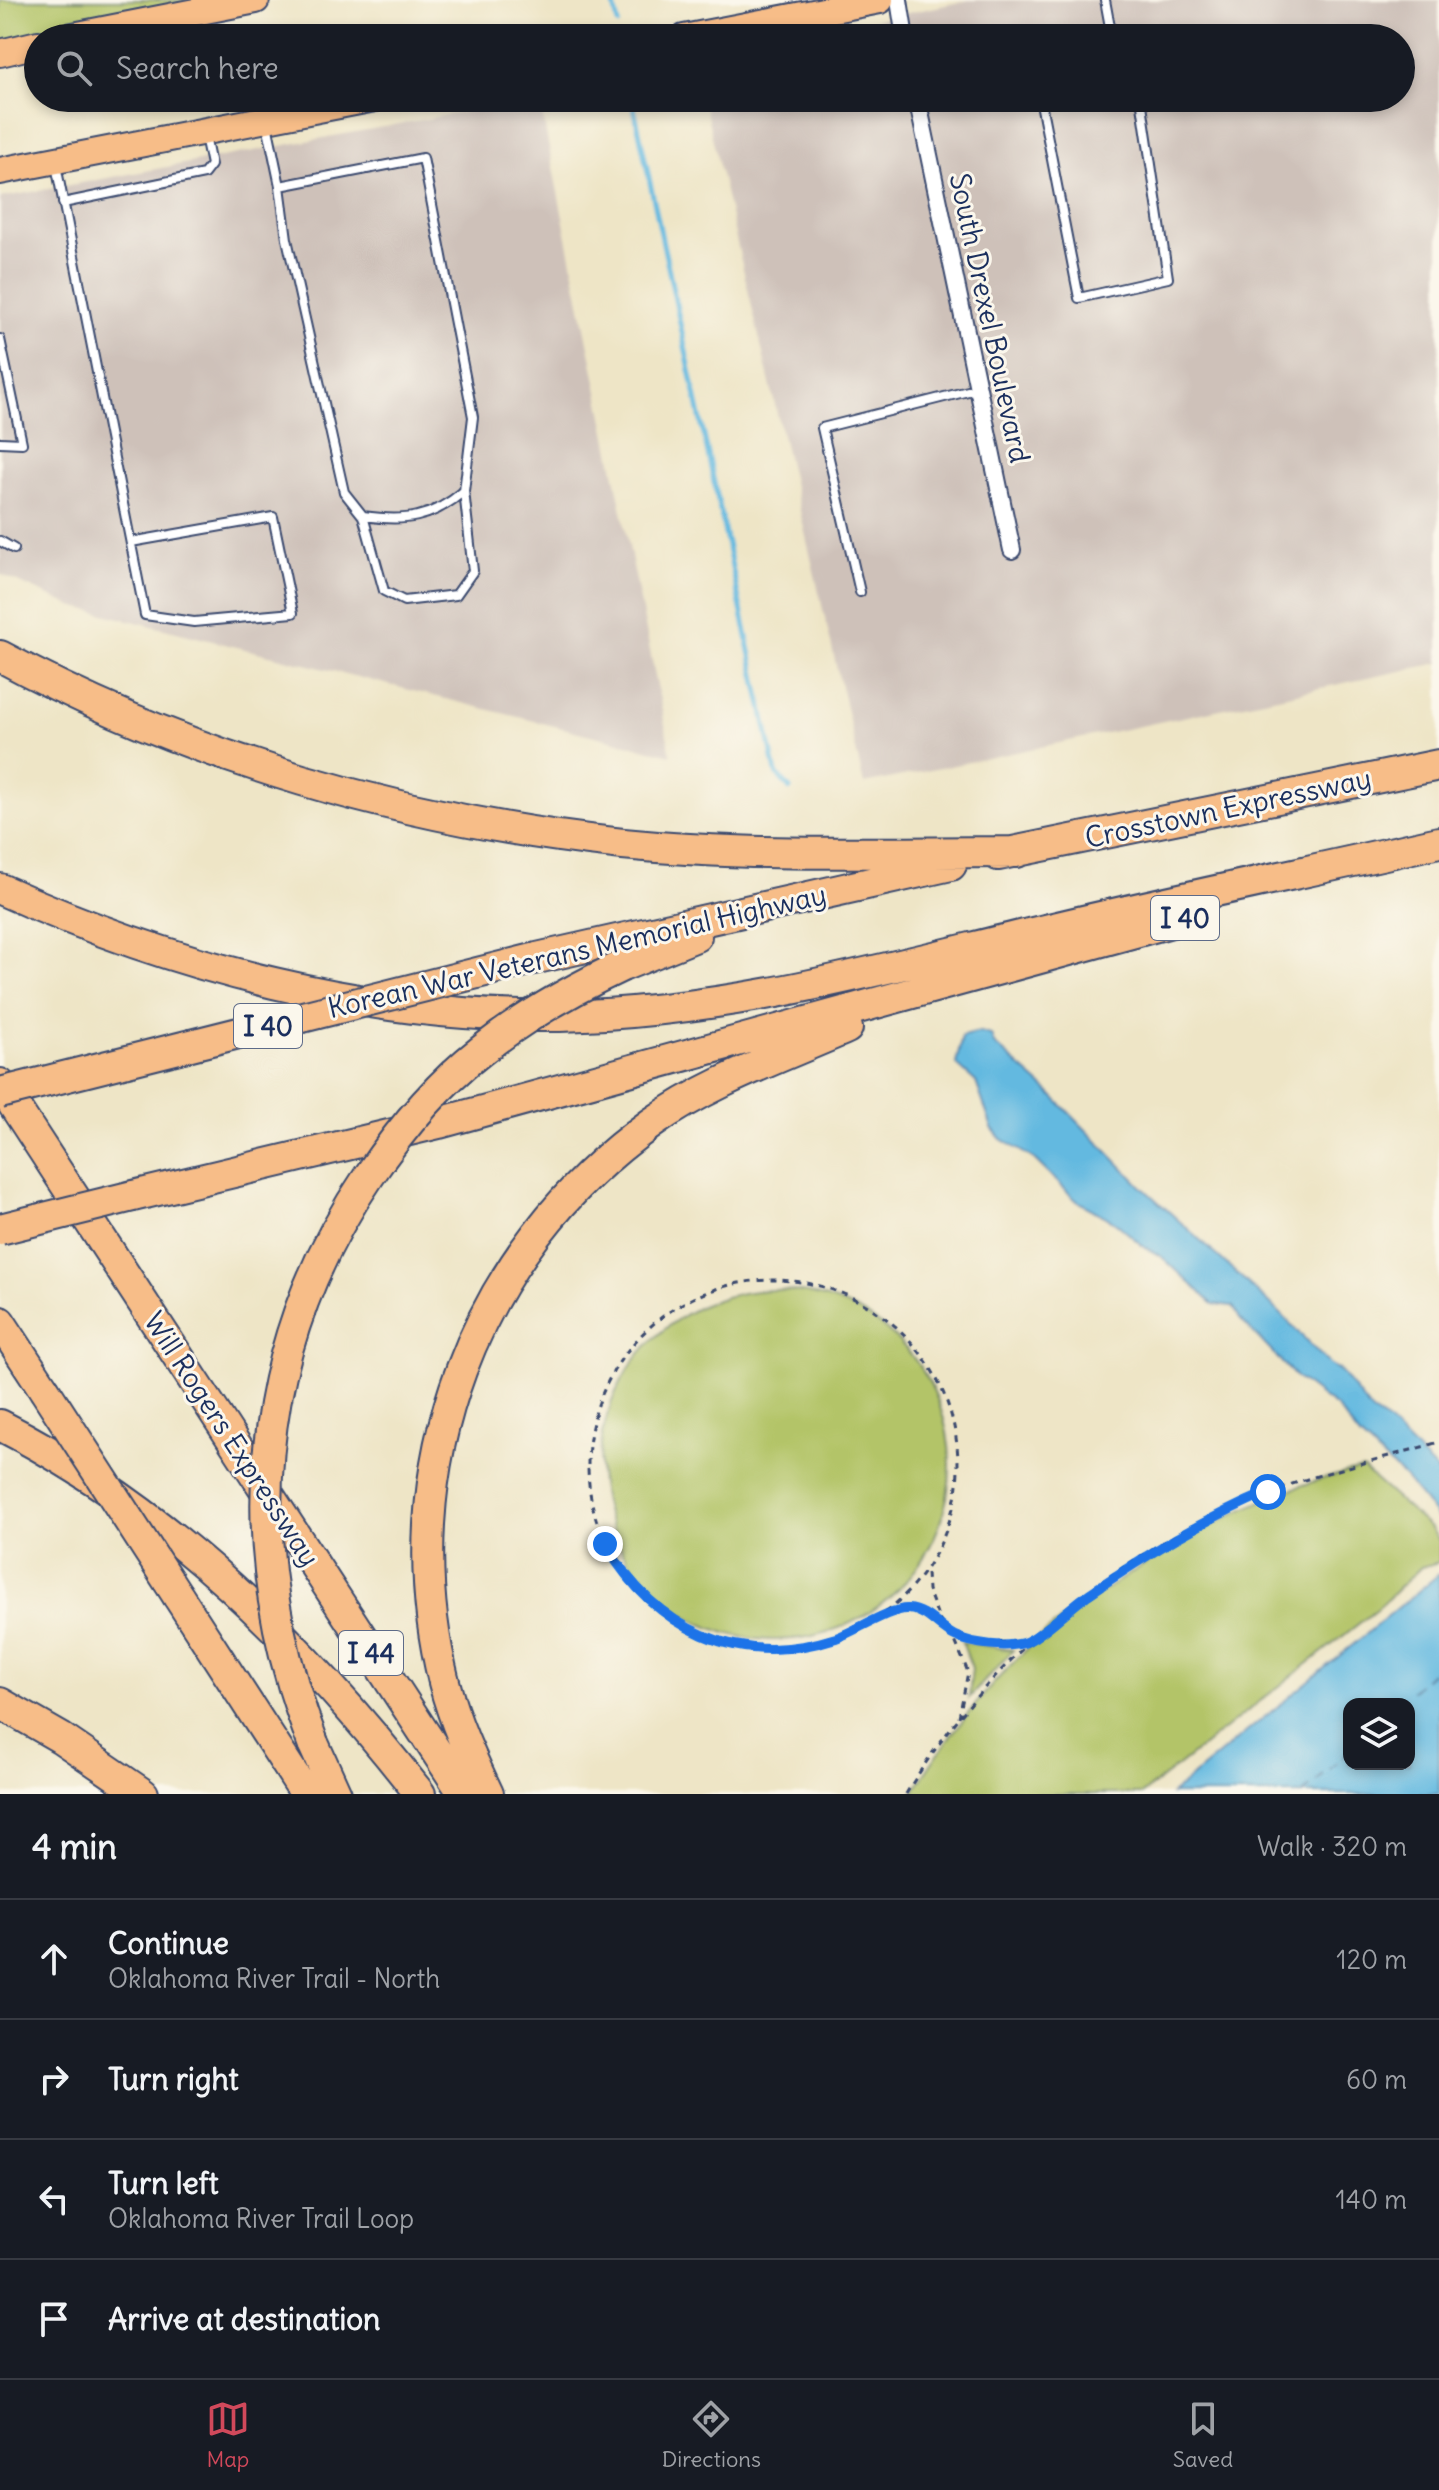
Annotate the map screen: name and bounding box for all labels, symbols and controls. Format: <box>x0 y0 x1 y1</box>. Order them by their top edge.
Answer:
search box <box>24 24 1415 112</box>
icon: search <box>52 46 96 90</box>
text: Search here <box>116 49 279 87</box>
street label: South Drexel Boulevard <box>942 170 1038 466</box>
street label: Crosstown Expressway <box>1082 760 1374 856</box>
street label: Korean War Veterans Memorial Highway <box>324 876 830 1026</box>
road number: I 40 <box>1151 896 1219 940</box>
road number: I 40 <box>234 1004 302 1048</box>
street label: Will Rogers Expressway <box>136 1305 328 1573</box>
route start <box>1250 1474 1286 1510</box>
route end <box>587 1526 623 1562</box>
road number: I 44 <box>339 1631 403 1675</box>
map controls <box>1343 1698 1415 1770</box>
button: layers <box>1343 1698 1415 1770</box>
text: 4 min <box>32 1825 117 1868</box>
text: Walk · 320 m <box>1257 1830 1407 1863</box>
text: Continue <box>108 1924 229 1962</box>
icon: ahead <box>32 1937 76 1981</box>
text: 120 m <box>1336 1943 1407 1976</box>
text: Oklahoma River Trail - North <box>108 1962 440 1995</box>
icon: right <box>32 2057 76 2101</box>
text: Turn right <box>108 2060 239 2098</box>
text: 60 m <box>1346 2063 1407 2096</box>
text: Turn left <box>108 2164 219 2202</box>
icon: left <box>32 2177 76 2221</box>
text: 140 m <box>1336 2183 1407 2216</box>
text: Oklahoma River Trail Loop <box>108 2202 414 2235</box>
icon: arrive <box>32 2297 76 2341</box>
text: Arrive at destination <box>108 2300 380 2338</box>
tab: Map <box>206 2397 250 2473</box>
tab: Directions <box>662 2397 761 2473</box>
tab: Saved <box>1173 2397 1233 2473</box>

